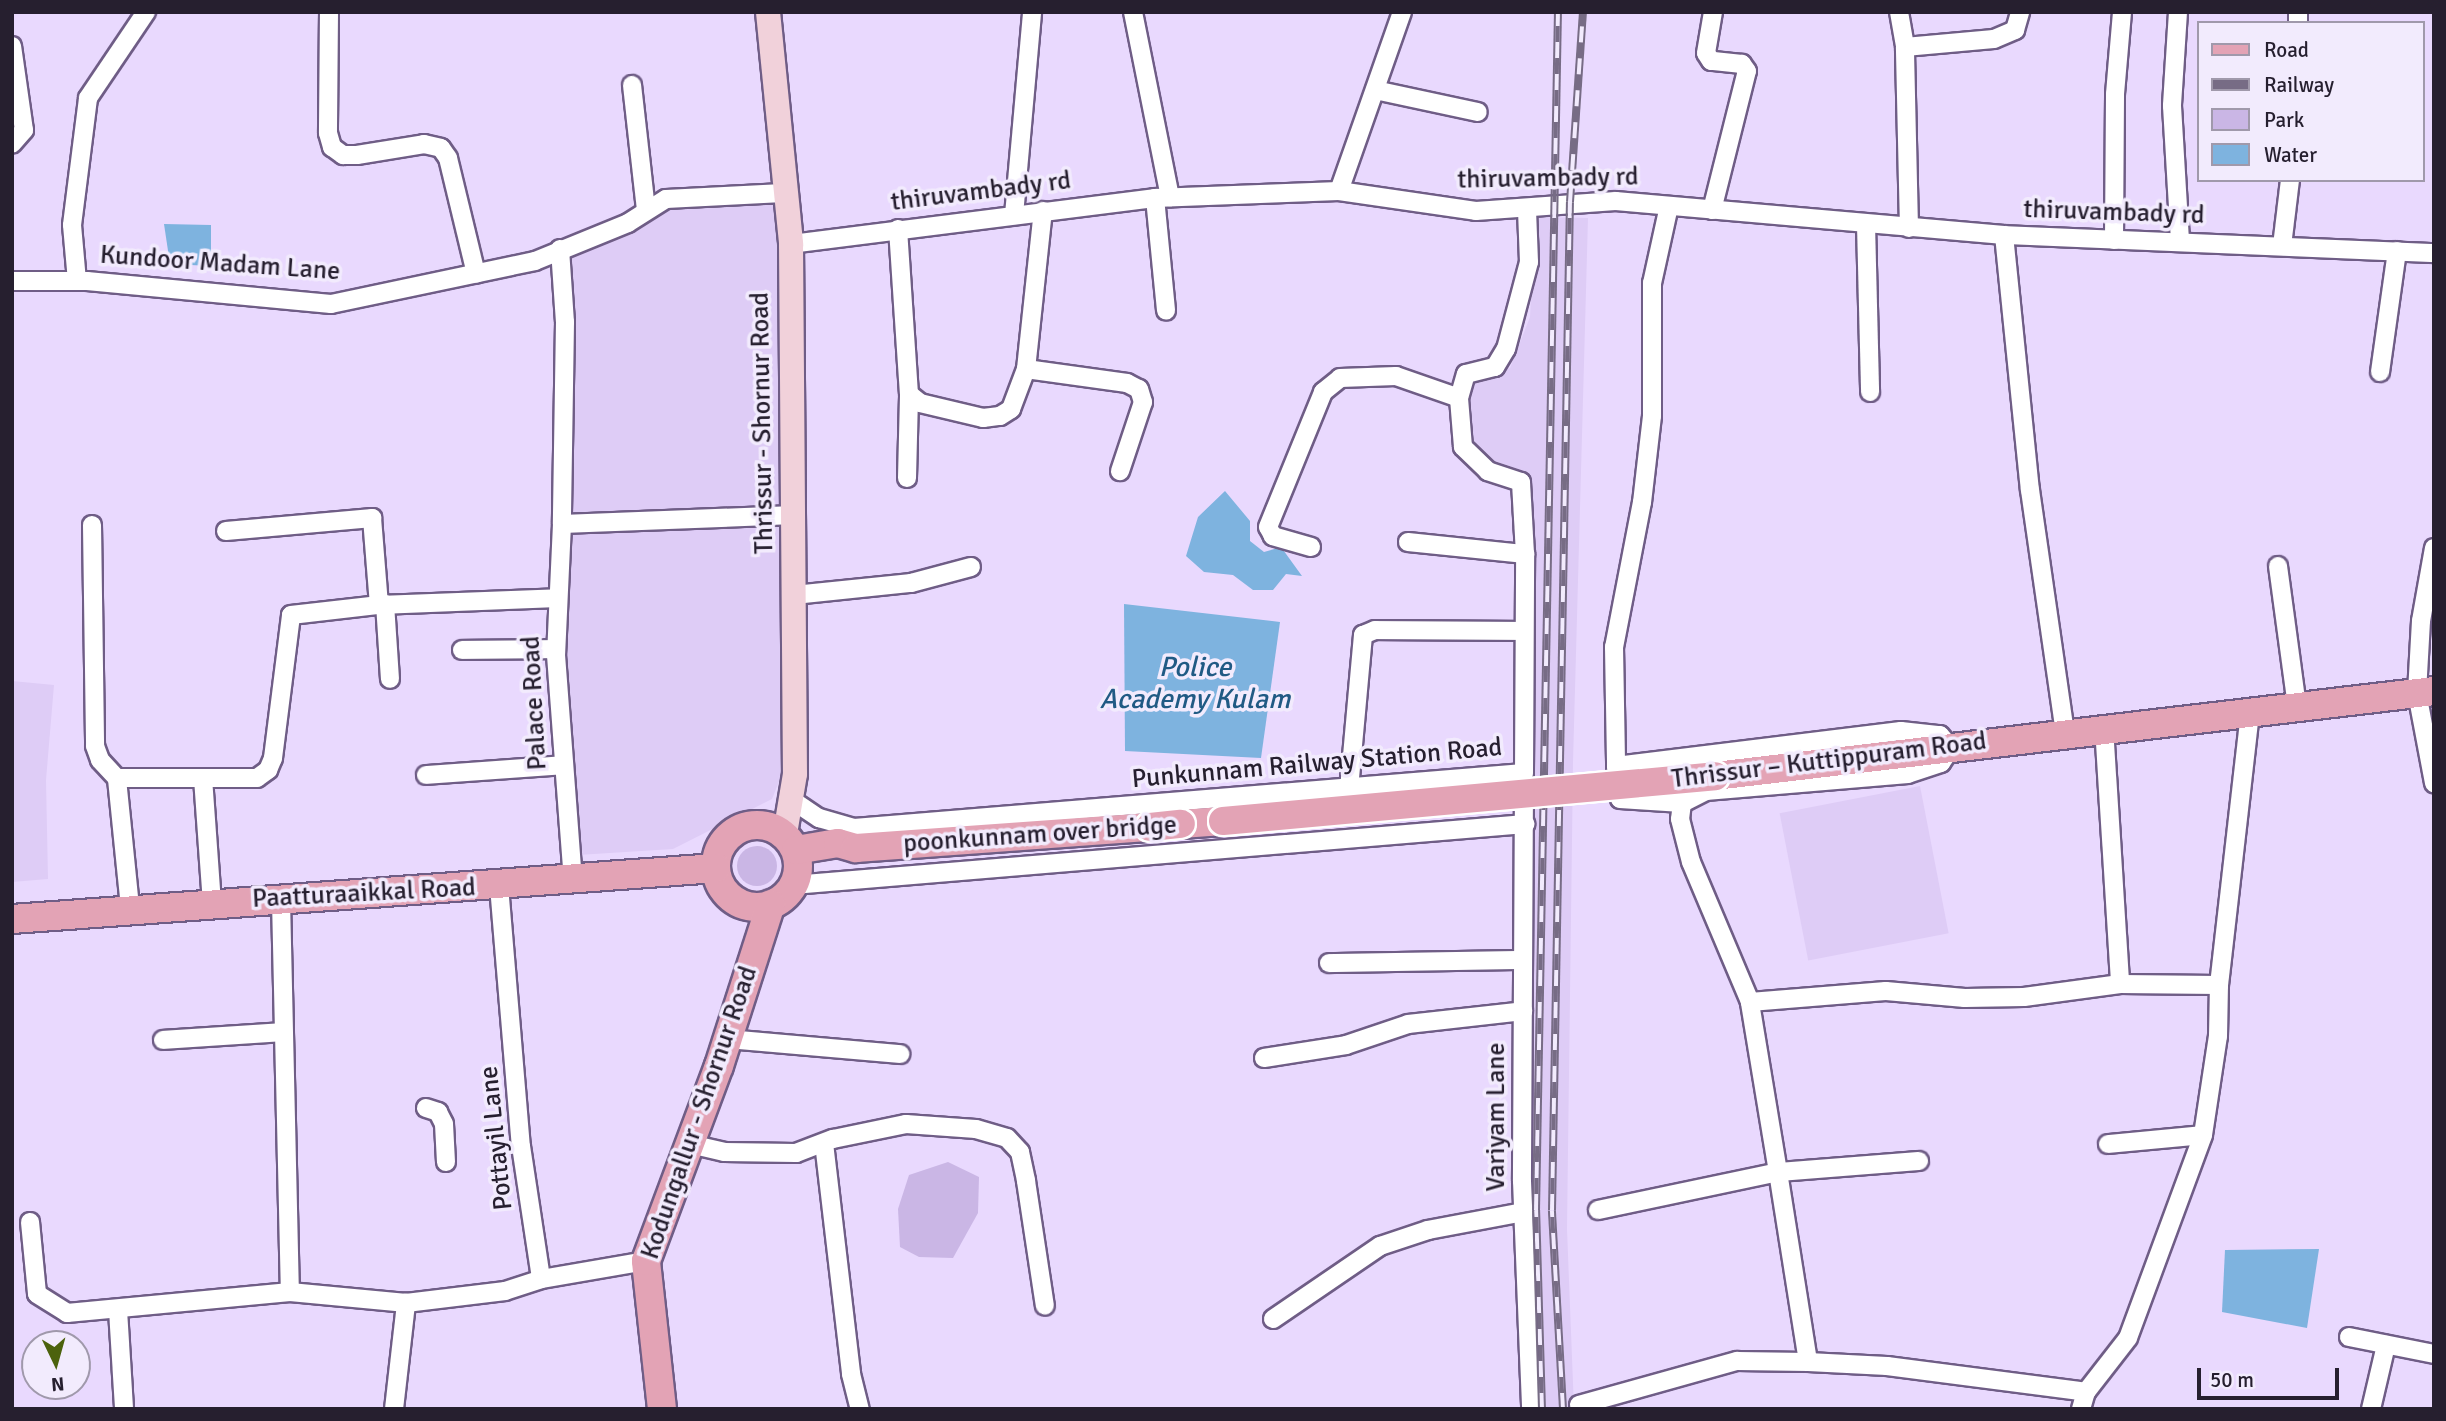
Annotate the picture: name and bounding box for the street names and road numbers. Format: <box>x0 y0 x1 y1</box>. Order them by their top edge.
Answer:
street label: thiruvambady rd <box>1457 162 1639 196</box>
street label: thiruvambady rd <box>889 165 1073 219</box>
street label: thiruvambady rd <box>2023 194 2205 232</box>
street label: Kundoor Madam Lane <box>99 240 341 288</box>
street label: Thrissur - Shornur Road <box>745 292 781 554</box>
street label: Palace Road <box>516 635 554 771</box>
street label: Thrissur – Kuttippuram Road <box>1670 726 1988 796</box>
street label: Punkunnam Railway Station Road <box>1130 732 1504 796</box>
street label: poonkunnam over bridge <box>902 810 1178 860</box>
street label: Paatturaaikkal Road <box>251 873 477 915</box>
street label: Kodungallur - Shornur Road <box>635 962 765 1264</box>
street label: Variyam Lane <box>1481 1042 1513 1192</box>
street label: Pottayil Lane <box>474 1064 520 1212</box>

